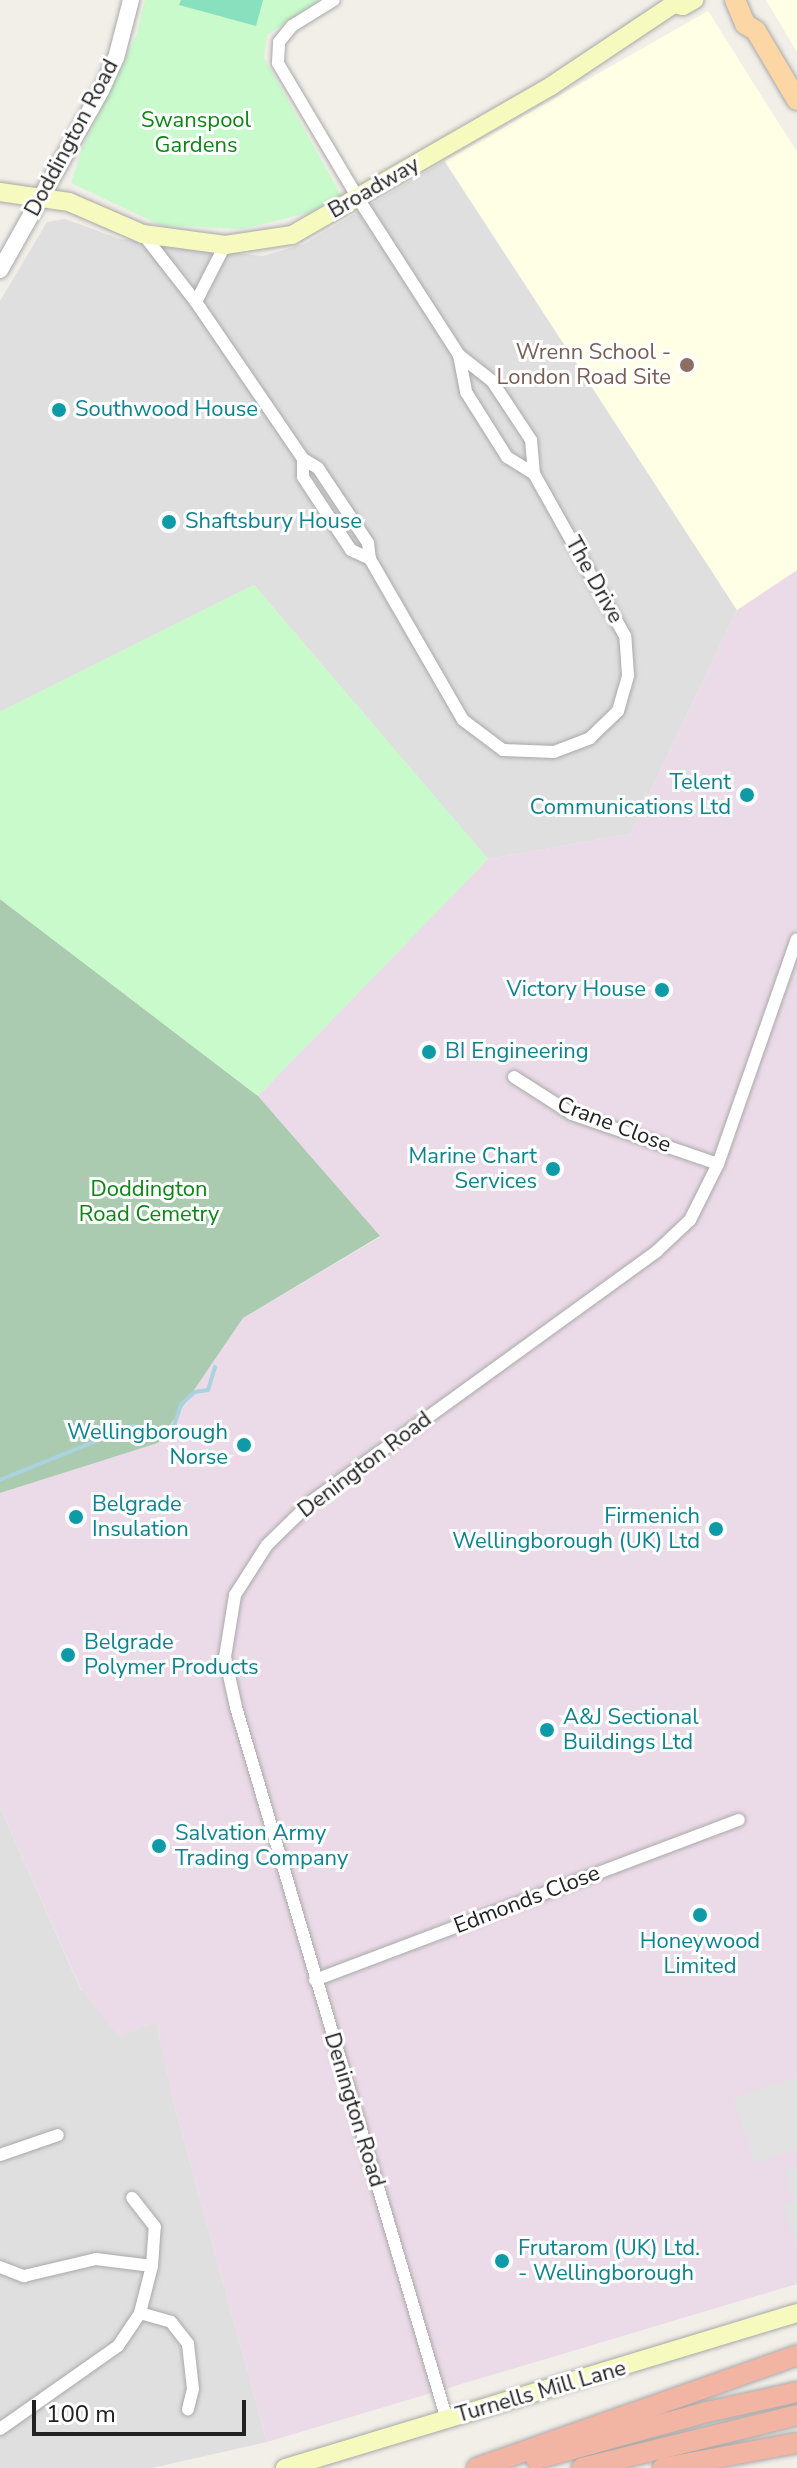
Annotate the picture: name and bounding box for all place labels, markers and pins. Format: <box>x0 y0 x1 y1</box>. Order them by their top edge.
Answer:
place label: Wrenn School - London Road Site <box>496 339 671 390</box>
marker: Wrenn School - London Road Site <box>678 356 696 374</box>
place label: Southwood House <box>75 397 258 423</box>
marker: Southwood House <box>50 401 68 419</box>
place label: Shaftsbury House <box>185 509 362 535</box>
marker: Shaftsbury House <box>160 513 178 531</box>
place label: Telent Communications Ltd <box>530 769 731 820</box>
marker: Telent Communications Ltd <box>738 786 756 804</box>
place label: Victory House <box>507 977 646 1003</box>
marker: Victory House <box>653 981 671 999</box>
place label: BI Engineering <box>445 1039 589 1065</box>
marker: BI Engineering <box>420 1043 438 1061</box>
place label: Marine Chart Services <box>409 1143 537 1194</box>
marker: Marine Chart Services <box>544 1160 562 1178</box>
place label: Wellingborough Norse <box>67 1419 228 1470</box>
marker: Wellingborough Norse <box>235 1436 253 1454</box>
place label: Belgrade Insulation <box>92 1491 189 1542</box>
place label: Firmenich Wellingborough (UK) Ltd <box>452 1503 700 1554</box>
marker: Belgrade Insulation <box>67 1508 85 1526</box>
marker: Firmenich Wellingborough (UK) Ltd <box>707 1520 725 1538</box>
place label: Belgrade Polymer Products <box>84 1629 259 1680</box>
marker: Belgrade Polymer Products <box>59 1646 77 1664</box>
place label: A&J Sectional Buildings Ltd <box>563 1704 699 1756</box>
marker: A&J Sectional Buildings Ltd <box>538 1721 556 1739</box>
place label: Salvation Army Trading Company <box>175 1820 348 1872</box>
marker: Salvation Army Trading Company <box>150 1837 168 1855</box>
marker: Honeywood Limited <box>691 1906 709 1924</box>
place label: Honeywood Limited <box>640 1928 760 1980</box>
place label: Frutarom (UK) Ltd. - Wellingborough <box>518 2235 700 2286</box>
marker: Frutarom (UK) Ltd. - Wellingborough <box>493 2252 511 2270</box>

